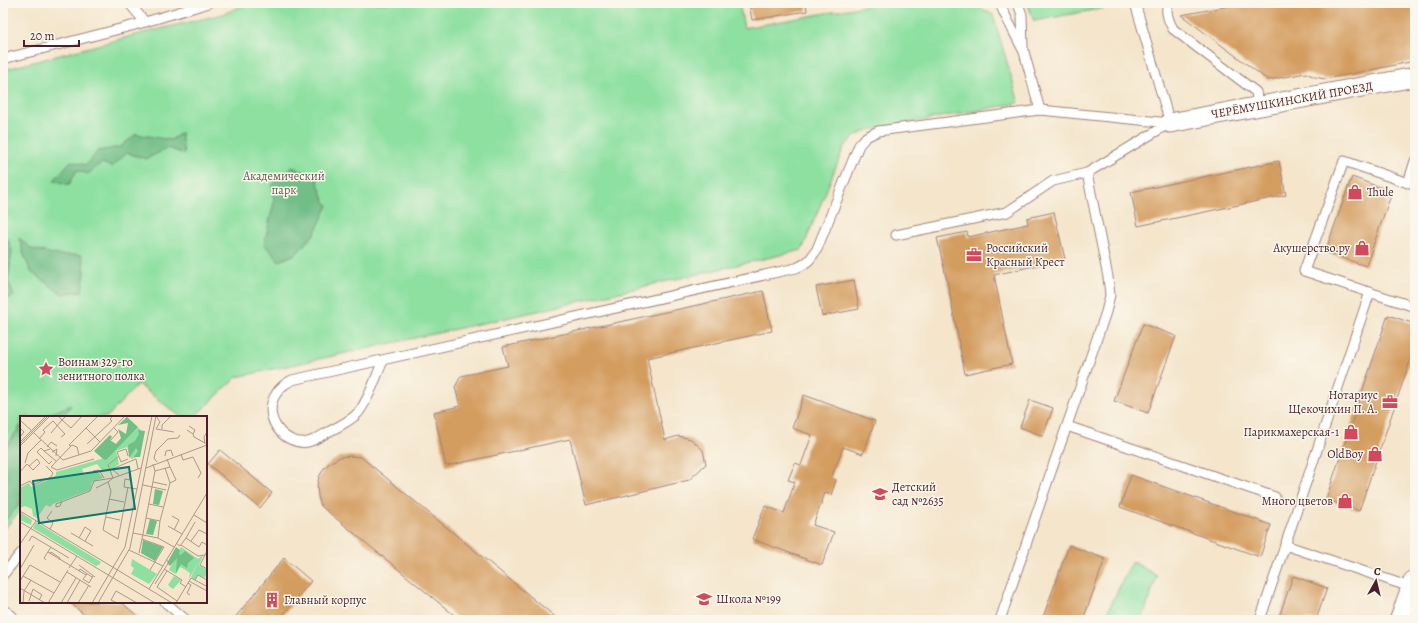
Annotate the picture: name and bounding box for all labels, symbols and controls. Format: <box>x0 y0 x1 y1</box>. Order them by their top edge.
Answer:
scale bar <box>24 22 79 48</box>
text: 20 m <box>30 28 54 44</box>
street label: ЧЕРЁМУШКИНСКИЙ ПРОЕЗД <box>1210 78 1374 122</box>
park label: Академический парк <box>242 168 325 198</box>
shop icon: Thule <box>1346 183 1364 201</box>
place label: Thule <box>1367 184 1394 200</box>
shop icon: Акушерство.ру <box>1353 239 1371 257</box>
place label: Российский Красный Крест <box>986 240 1065 270</box>
place label: Акушерство.ру <box>1272 240 1351 256</box>
office icon: Российский Красный Крест <box>965 246 983 264</box>
place label: Воинам 329-го зенитного полка <box>58 354 145 384</box>
place icon: Воинам 329-го зенитного полка <box>37 360 55 378</box>
place label: Нотариус Щекочихин П. А. <box>1288 387 1378 417</box>
office icon: Нотариус Щекочихин П. А. <box>1381 393 1399 411</box>
inset map <box>20 416 207 603</box>
shop icon: Парикмахерская-1 <box>1342 423 1360 441</box>
place label: Парикмахерская-1 <box>1243 424 1339 440</box>
shop icon: OldBoy <box>1366 445 1384 463</box>
place label: OldBoy <box>1327 446 1364 462</box>
place label: Детский сад №2635 <box>892 479 944 509</box>
school or university icon: Детский сад №2635 <box>871 485 889 503</box>
shop icon: Много цветов <box>1336 492 1354 510</box>
place label: Много цветов <box>1262 493 1333 509</box>
north arrow <box>1356 561 1396 601</box>
text: С <box>1373 564 1382 580</box>
school or university icon: Школа №199 <box>695 590 713 608</box>
building icon: Главный корпус <box>263 591 281 609</box>
place label: Школа №199 <box>716 591 781 607</box>
place label: Главный корпус <box>284 592 367 608</box>

